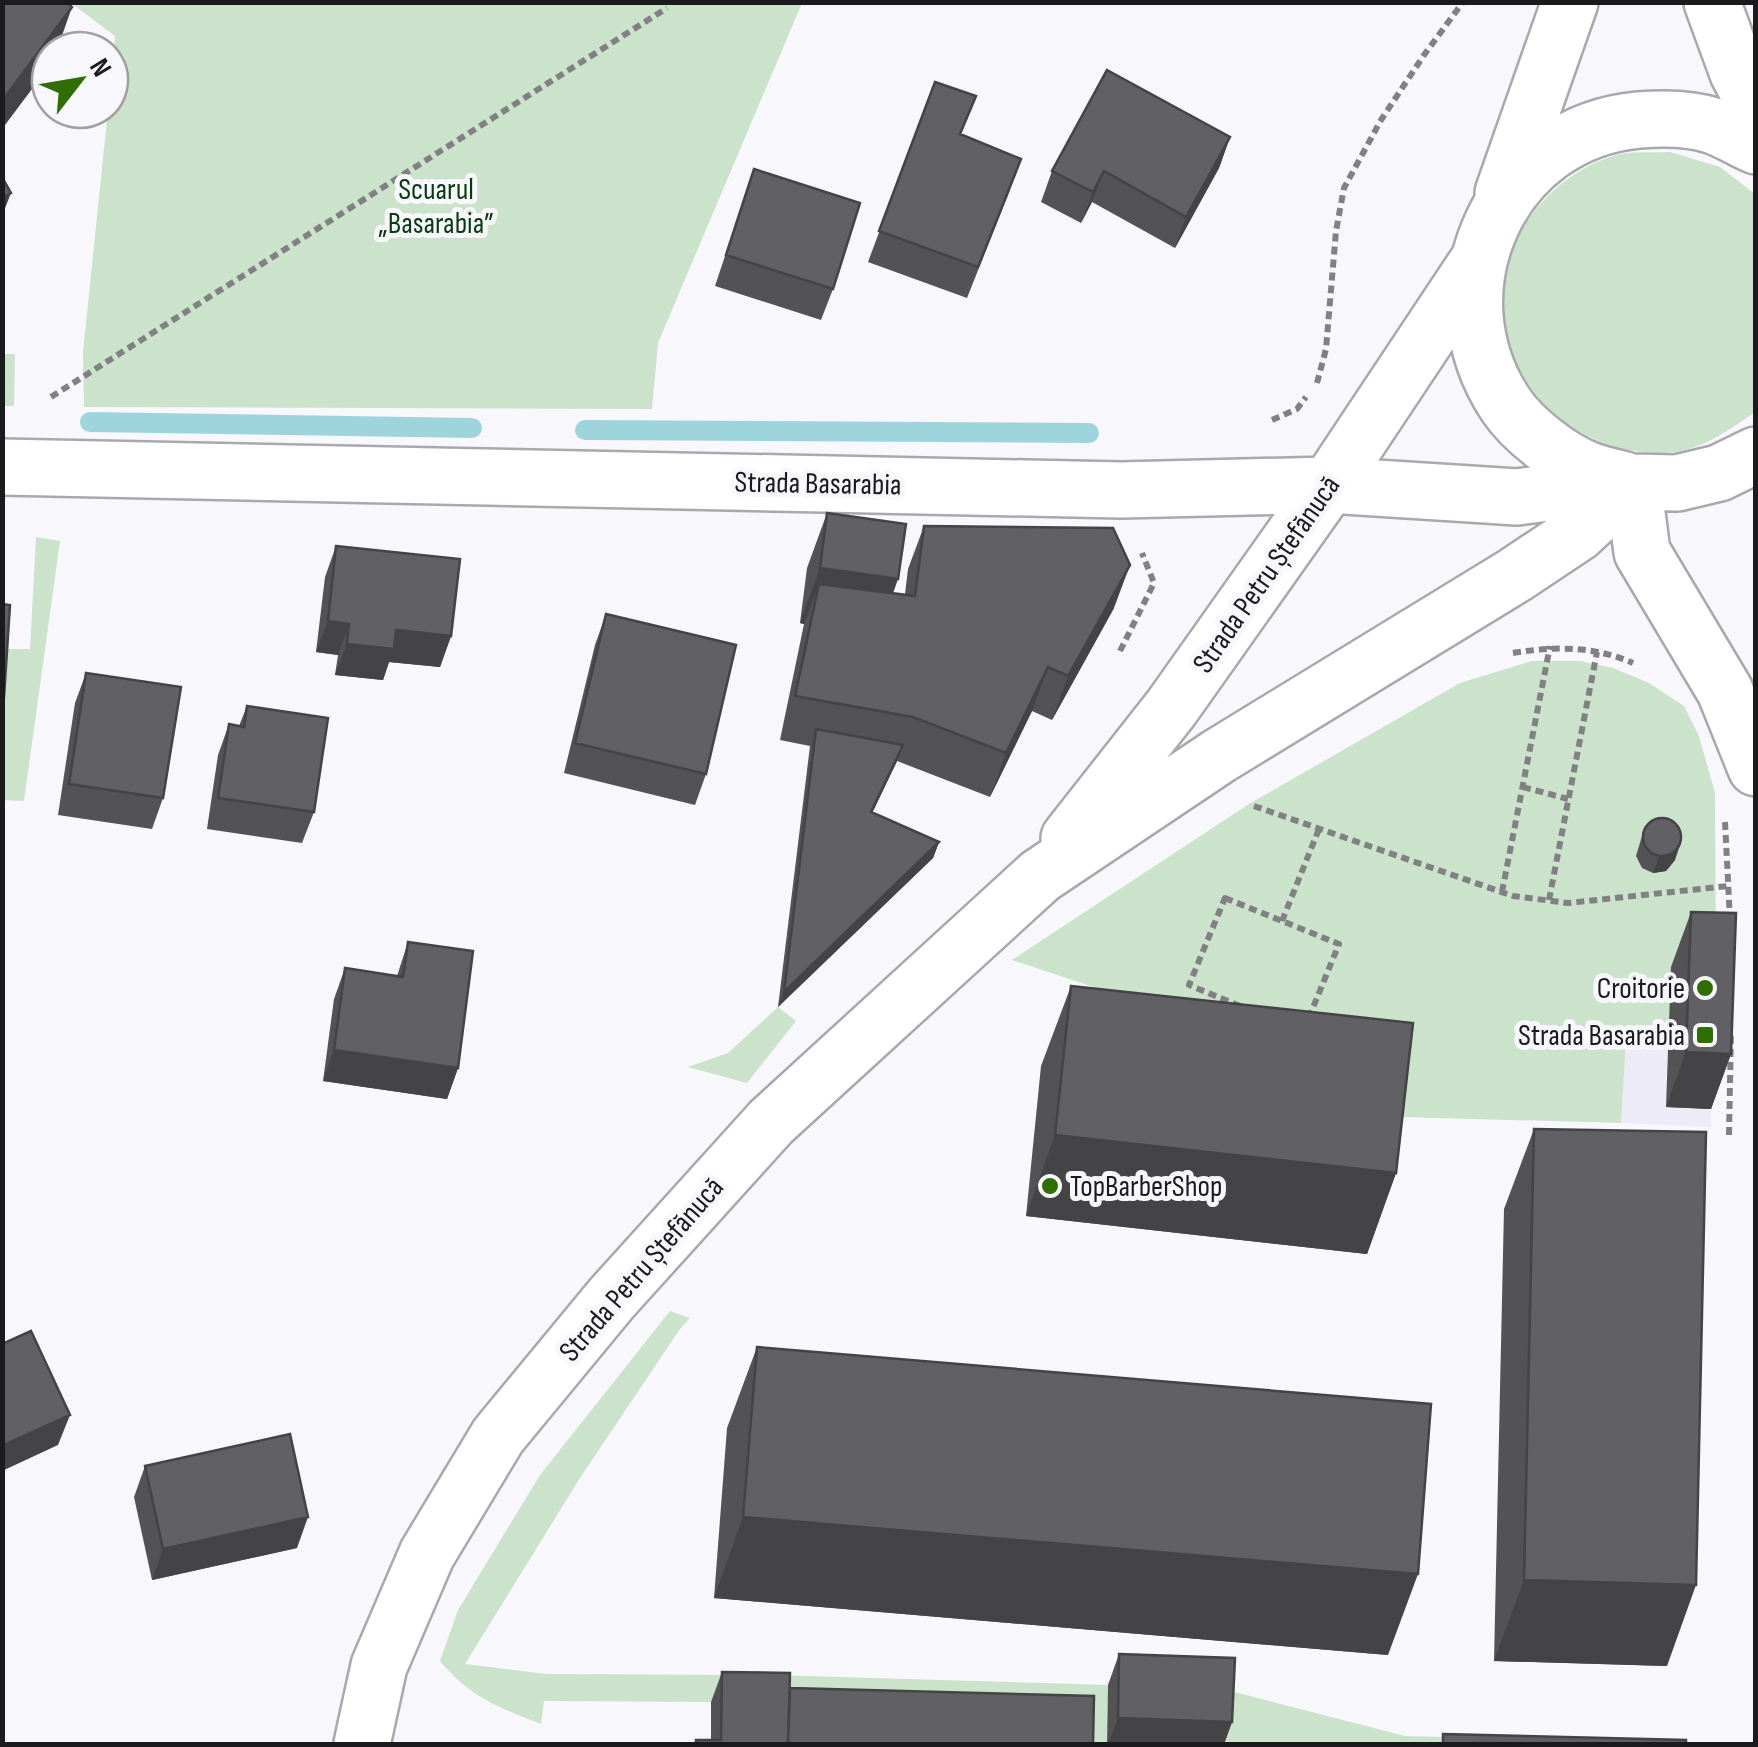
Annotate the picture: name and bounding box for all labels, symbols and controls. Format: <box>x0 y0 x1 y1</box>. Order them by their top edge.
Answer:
north arrow <box>30 30 130 130</box>
text: N <box>82 53 118 83</box>
park label: Scuarul „Basarabia” <box>378 172 494 242</box>
street label: Strada Basarabia <box>734 465 902 503</box>
street label: Strada Petru Ștefănucă <box>1185 469 1348 680</box>
place label: Croitorie <box>1597 971 1685 1007</box>
marker: Croitorie <box>1694 977 1716 999</box>
place label: Strada Basarabia <box>1518 1018 1685 1054</box>
marker: Strada Basarabia <box>1694 1024 1716 1046</box>
place label: TopBarberShop <box>1070 1169 1222 1205</box>
street label: Strada Petru Ștefănucă <box>552 1170 732 1369</box>
marker: TopBarberShop <box>1039 1175 1061 1197</box>

